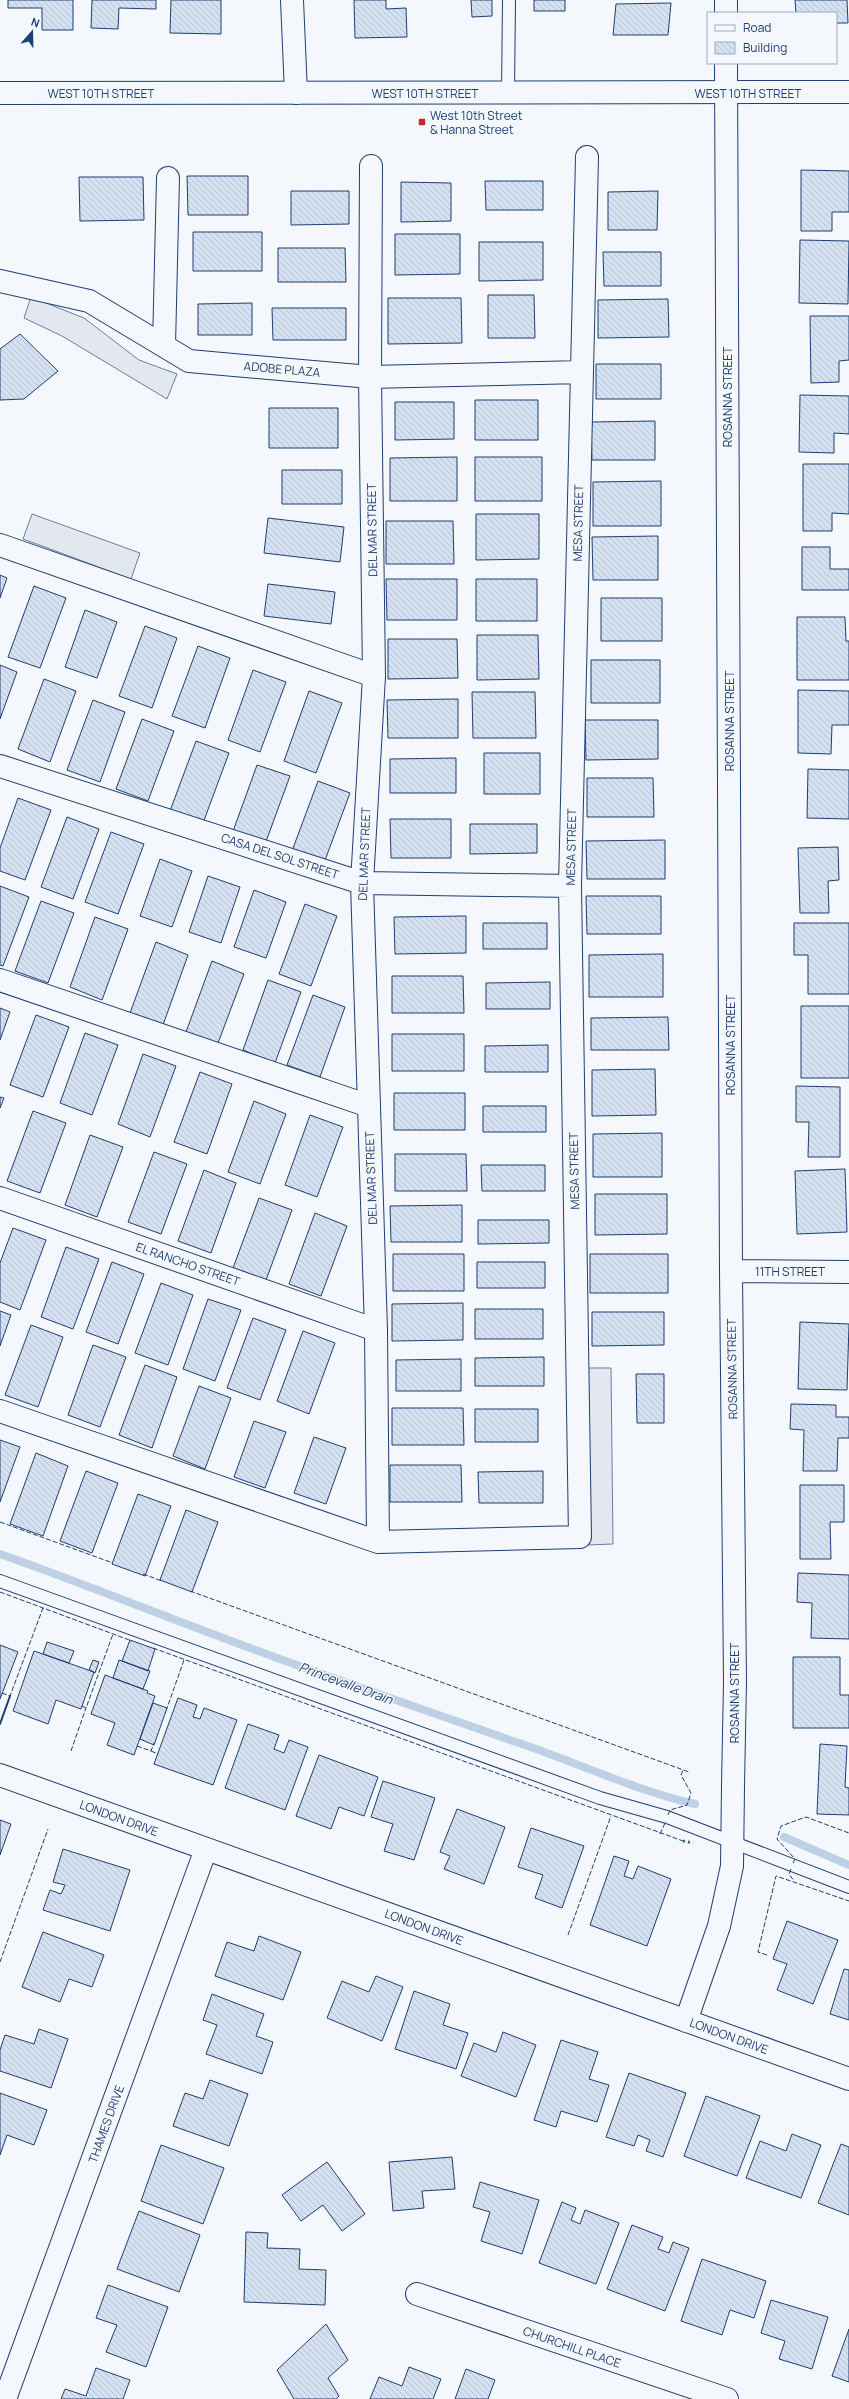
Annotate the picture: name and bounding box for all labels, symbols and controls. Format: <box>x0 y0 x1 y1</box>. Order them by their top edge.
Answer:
north arrow <box>12 12 52 52</box>
legend <box>707 12 837 64</box>
text: N <box>29 14 42 31</box>
text: Road <box>743 19 771 36</box>
text: Building <box>743 39 787 56</box>
street label: WEST 10TH STREET <box>47 85 155 102</box>
street label: WEST 10TH STREET <box>371 85 479 102</box>
street label: WEST 10TH STREET <box>694 85 802 102</box>
place label: West 10th Street & Hanna Street <box>430 107 523 138</box>
marker: West 10th Street & Hanna Street <box>417 117 427 127</box>
street label: ROSANNA STREET <box>719 346 736 447</box>
street label: ADOBE PLAZA <box>243 357 321 381</box>
street label: DEL MAR STREET <box>363 482 381 577</box>
street label: MESA STREET <box>569 484 587 562</box>
street label: ROSANNA STREET <box>721 670 738 771</box>
street label: DEL MAR STREET <box>354 806 374 901</box>
street label: MESA STREET <box>562 808 580 886</box>
street label: CASA DEL SOL STREET <box>219 829 342 883</box>
street label: ROSANNA STREET <box>722 994 739 1095</box>
street label: DEL MAR STREET <box>361 1130 381 1225</box>
street label: MESA STREET <box>565 1132 583 1210</box>
street label: EL RANCHO STREET <box>134 1238 243 1290</box>
street label: 11TH STREET <box>755 1263 826 1280</box>
street label: ROSANNA STREET <box>723 1318 741 1419</box>
street label: ROSANNA STREET <box>726 1642 743 1743</box>
water label: Princevalle Drain <box>297 1658 397 1709</box>
street label: LONDON DRIVE <box>77 1796 161 1840</box>
street label: LONDON DRIVE <box>382 1905 466 1949</box>
street label: LONDON DRIVE <box>687 2014 771 2058</box>
street label: THAMES DRIVE <box>84 2082 128 2165</box>
street label: CHURCHILL PLACE <box>521 2322 623 2372</box>

